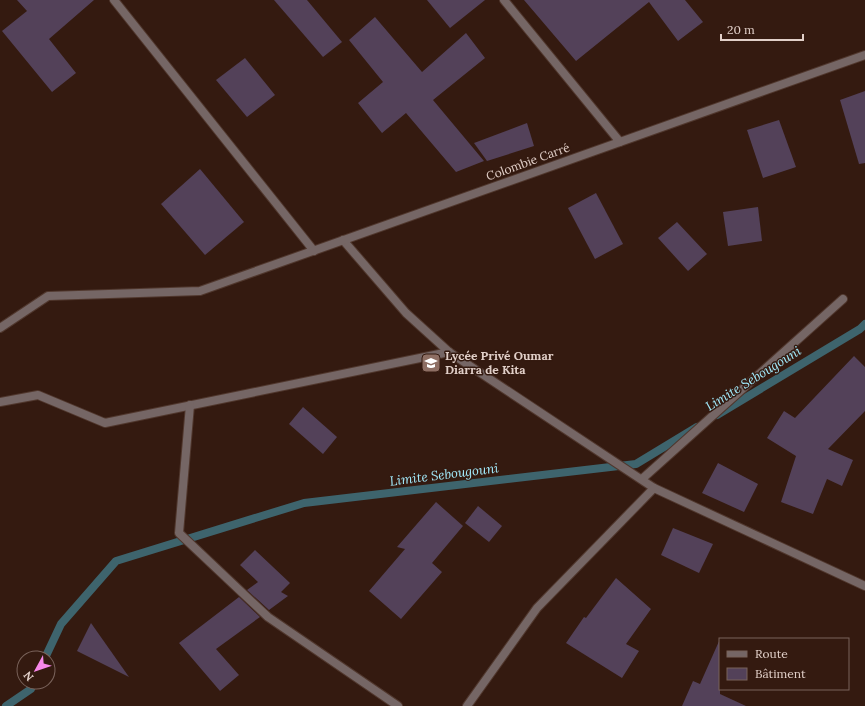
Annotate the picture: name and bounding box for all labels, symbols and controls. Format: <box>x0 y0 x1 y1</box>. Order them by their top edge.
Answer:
scale bar <box>721 16 803 42</box>
text: 20 m <box>727 22 755 37</box>
street label: Colombie Carré <box>484 139 572 184</box>
water label: Limite Sebougouni <box>702 342 805 415</box>
place label: Lycée Privé Oumar Diarra de Kita <box>445 348 554 377</box>
school or university icon: Lycée Privé Oumar Diarra de Kita <box>420 352 442 374</box>
water label: Limite Sebougouni <box>389 459 500 490</box>
legend <box>719 638 849 690</box>
text: Route <box>755 646 788 661</box>
north arrow <box>16 650 56 690</box>
text: Bâtiment <box>755 666 806 681</box>
text: N <box>20 668 36 684</box>

